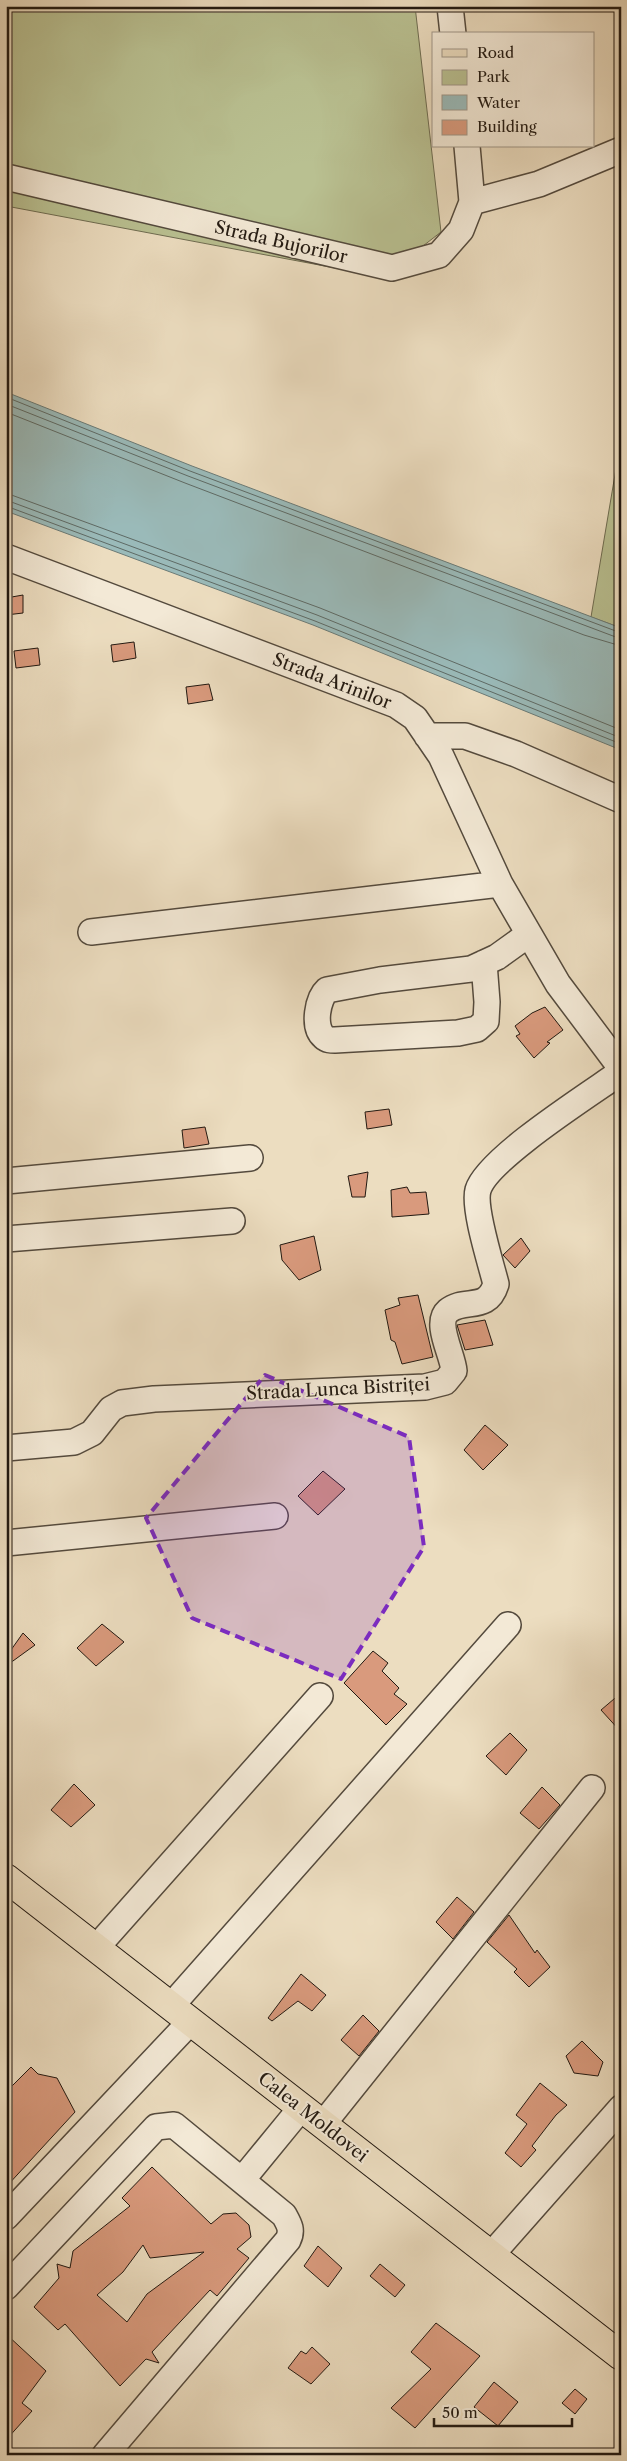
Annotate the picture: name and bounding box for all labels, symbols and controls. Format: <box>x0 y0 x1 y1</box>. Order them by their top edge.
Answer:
legend <box>432 32 594 148</box>
text: Road <box>477 43 514 62</box>
text: Park <box>477 67 511 86</box>
text: Water <box>476 93 521 112</box>
text: Building <box>477 117 537 136</box>
street label: Strada Bujorilor <box>212 216 350 268</box>
street label: Strada Arinilor <box>269 648 395 714</box>
street label: Strada Lunca Bistriței <box>246 1373 431 1405</box>
street label: Calea Moldovei <box>254 2067 373 2167</box>
scale bar <box>434 2396 572 2428</box>
text: 50 m <box>442 2403 478 2422</box>

